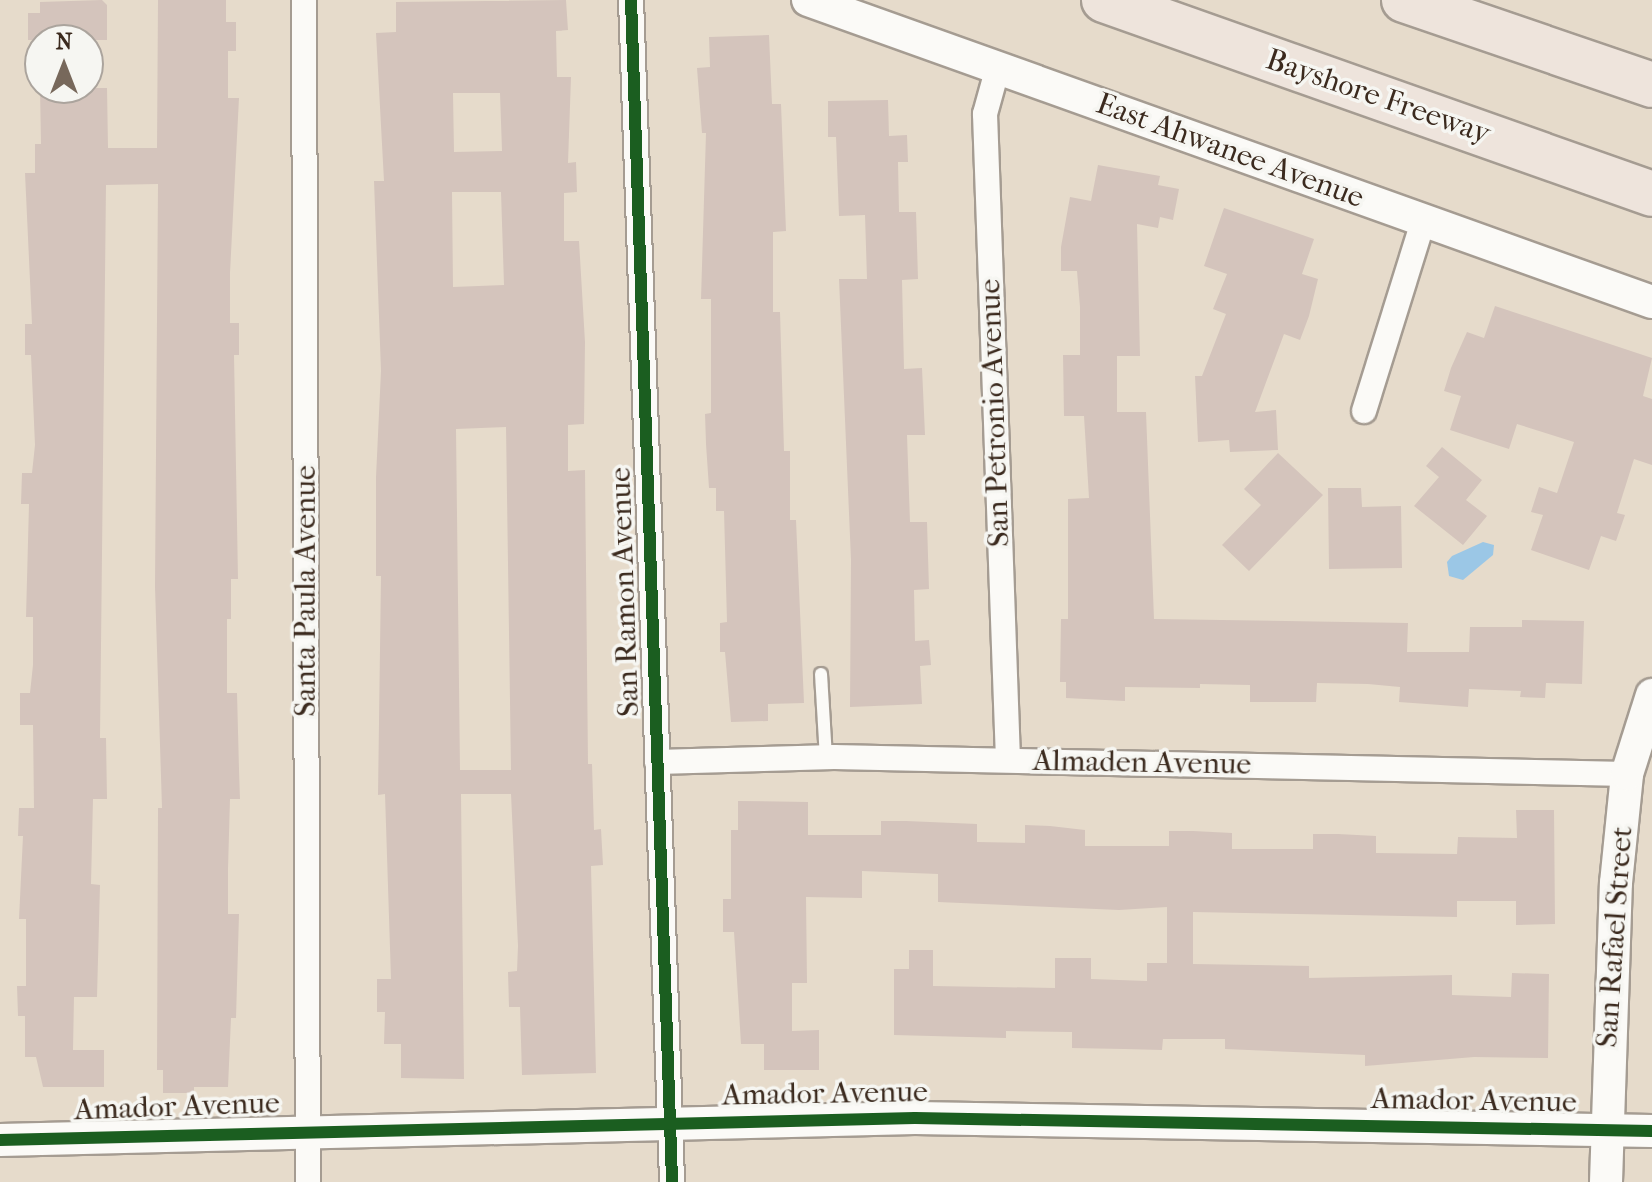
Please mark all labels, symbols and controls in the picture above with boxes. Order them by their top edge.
north arrow [24,24,104,104]
text: N [56,29,72,55]
street label: Bayshore Freeway [1261,42,1495,152]
street label: East Ahwanee Avenue [1091,86,1369,216]
street label: San Petronio Avenue [972,278,1018,548]
street label: Santa Paula Avenue [288,465,324,717]
street label: San Ramon Avenue [603,467,647,717]
street label: Almaden Avenue [1032,743,1252,783]
street label: San Rafael Street [1589,825,1641,1049]
street label: Amador Avenue [722,1074,928,1114]
street label: Amador Avenue [1371,1081,1577,1121]
street label: Amador Avenue [74,1085,280,1129]

